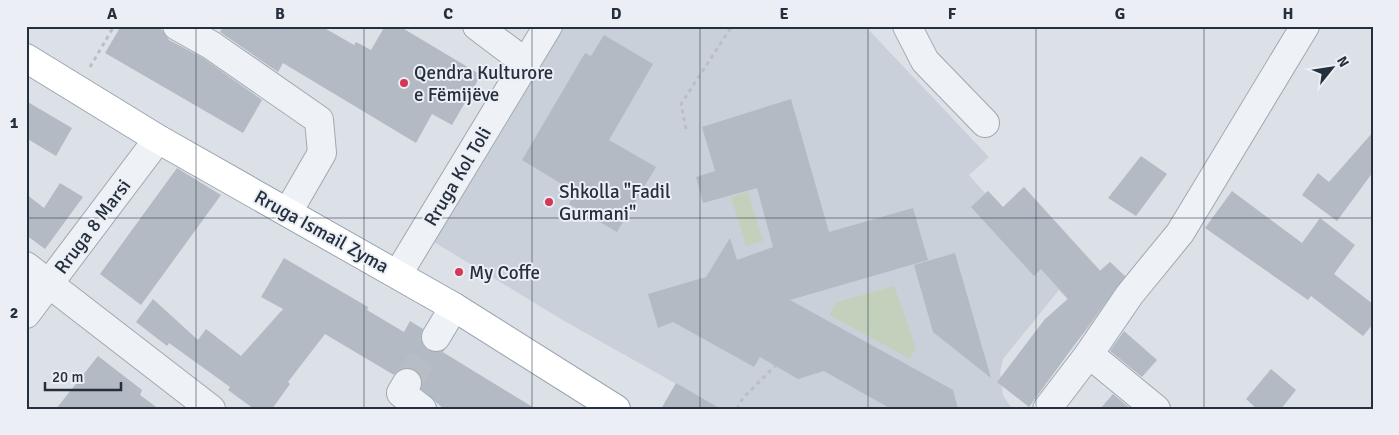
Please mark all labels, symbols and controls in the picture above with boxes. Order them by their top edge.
text: A [107,4,118,24]
text: B [275,4,285,24]
text: C [443,4,453,24]
text: D [611,4,622,24]
text: E [779,4,789,24]
text: F [948,4,957,24]
text: G [1115,4,1125,24]
text: H [1283,4,1293,24]
north arrow [1306,42,1356,92]
text: N [1333,53,1353,70]
place label: Qendra Kulturore e Fëmijëve [414,61,553,107]
marker: Qendra Kulturore e Fëmijëve [398,77,410,89]
text: 1 [10,113,19,133]
street label: Rruga Kol Toli [419,123,497,231]
street label: Rruga 8 Marsi [49,174,136,279]
place label: Shkolla "Fadil Gurmani" [559,180,671,226]
street label: Rruga Ismail Zyma [250,185,393,279]
marker: Shkolla "Fadil Gurmani" [543,196,555,208]
place label: My Coffe [469,261,540,285]
marker: My Coffe [453,266,465,278]
text: 2 [10,303,18,323]
scale bar [45,360,121,392]
text: 20 m [52,368,83,386]

